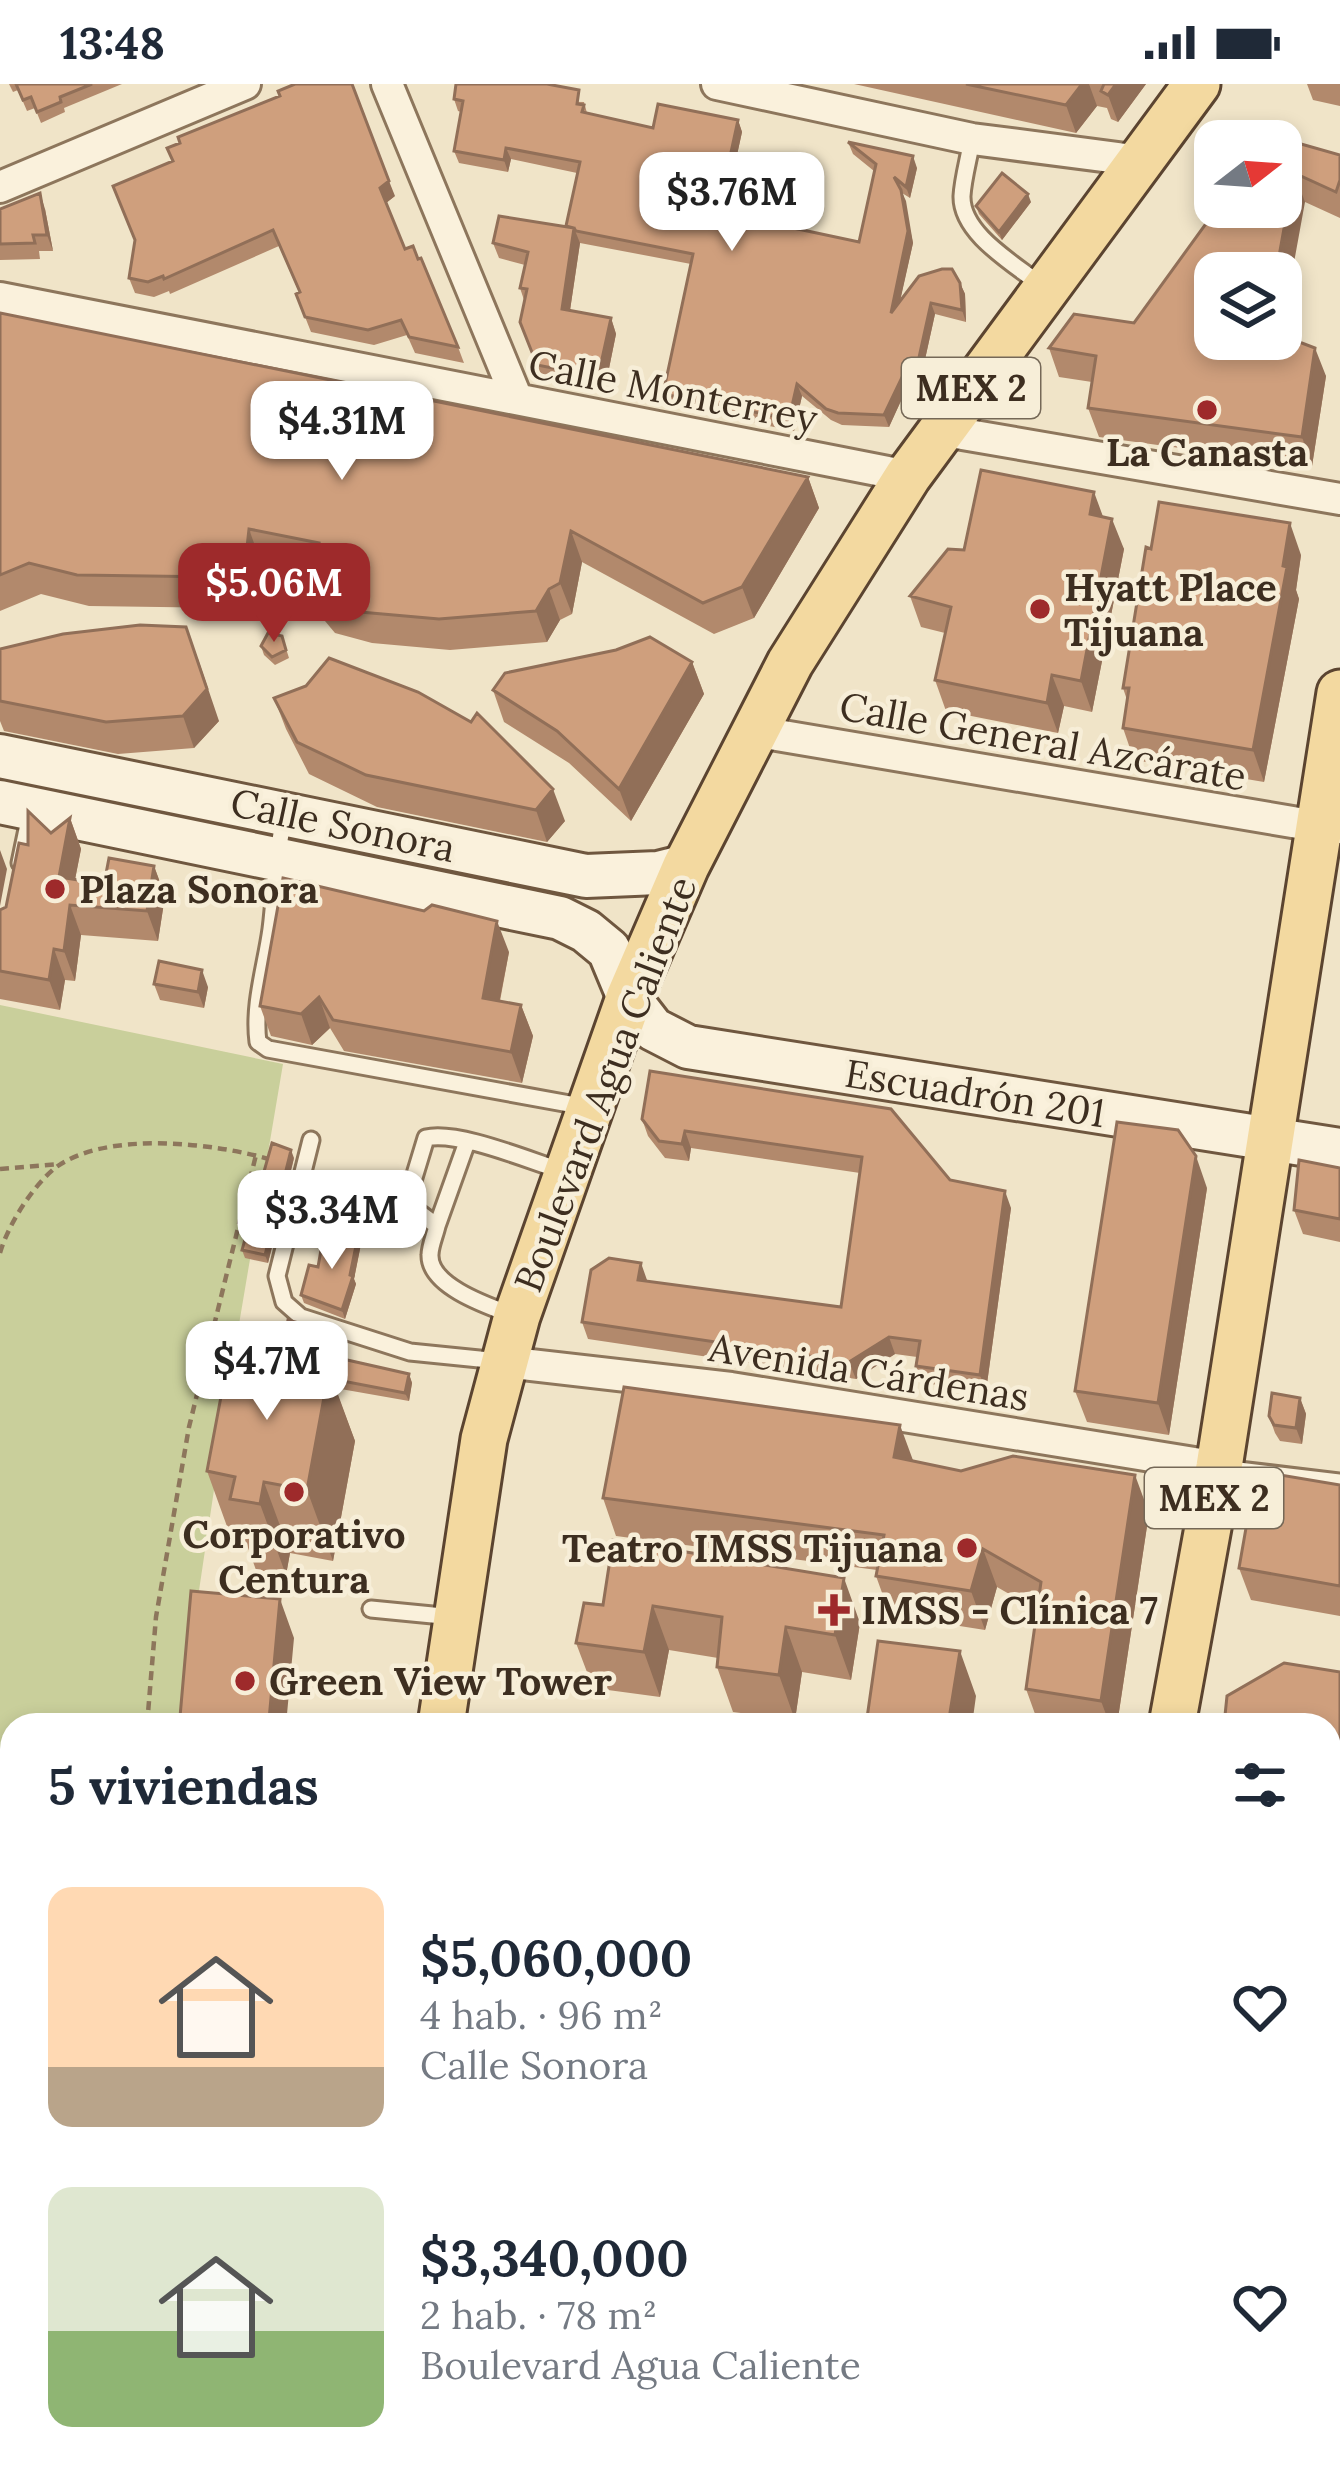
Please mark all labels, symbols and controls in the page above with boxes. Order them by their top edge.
text: 13:48 [60,14,165,71]
north arrow [1194,120,1302,228]
map controls [1194,120,1302,360]
pin: $3.76M [634,152,830,254]
text: $3.76M [666,166,798,216]
button: layers [1194,252,1302,360]
street label: Calle Monterrey [524,339,822,444]
road number: MEX 2 [902,358,1040,418]
pin: $4.31M [244,381,440,483]
text: $4.31M [278,395,406,445]
marker: La Canasta [1194,397,1220,423]
place label: La Canasta [1106,427,1308,477]
pin: $5.06M [176,543,372,645]
text: $5.06M [205,557,343,607]
place label: Hyatt Place Tijuana [1064,562,1277,657]
marker: Hyatt Place Tijuana [1027,596,1053,622]
street label: Calle General Azcárate [836,681,1250,801]
street label: Calle Sonora [226,777,460,873]
place label: Plaza Sonora [79,864,318,914]
street label: Boulevard Agua Caliente [503,869,707,1299]
marker: Plaza Sonora [42,876,68,902]
street label: Escuadrón 201 [841,1048,1109,1138]
pin: $3.34M [234,1170,430,1272]
text: $3.34M [265,1184,399,1234]
pin: $4.7M [183,1321,351,1423]
street label: Avenida Cárdenas [705,1322,1032,1422]
text: $4.7M [213,1335,321,1385]
road number: MEX 2 [1145,1468,1283,1528]
marker: Corporativo Centura [281,1479,307,1505]
place label: Corporativo Centura [182,1509,406,1604]
place label: Teatro IMSS Tijuana [562,1523,943,1573]
marker: Teatro IMSS Tijuana [954,1535,980,1561]
place label: IMSS - Clínica 7 [861,1585,1158,1635]
marker: IMSS - Clínica 7 [818,1594,850,1626]
place label: Green View Tower [269,1656,612,1706]
marker: Green View Tower [232,1668,258,1694]
icon: filters [1227,1752,1293,1818]
text: 5 viviendas [48,1753,319,1818]
text: $5,060,000 [420,1925,692,1990]
icon: home [144,1935,288,2079]
icon: heart [1227,1974,1293,2040]
text: 4 hab. · 96 m² [420,1990,663,2040]
text: Calle Sonora [420,2040,648,2090]
text: $3,340,000 [420,2225,689,2290]
icon: home [144,2235,288,2379]
icon: heart [1227,2274,1293,2340]
text: 2 hab. · 78 m² [420,2290,657,2340]
text: Boulevard Agua Caliente [420,2340,861,2390]

